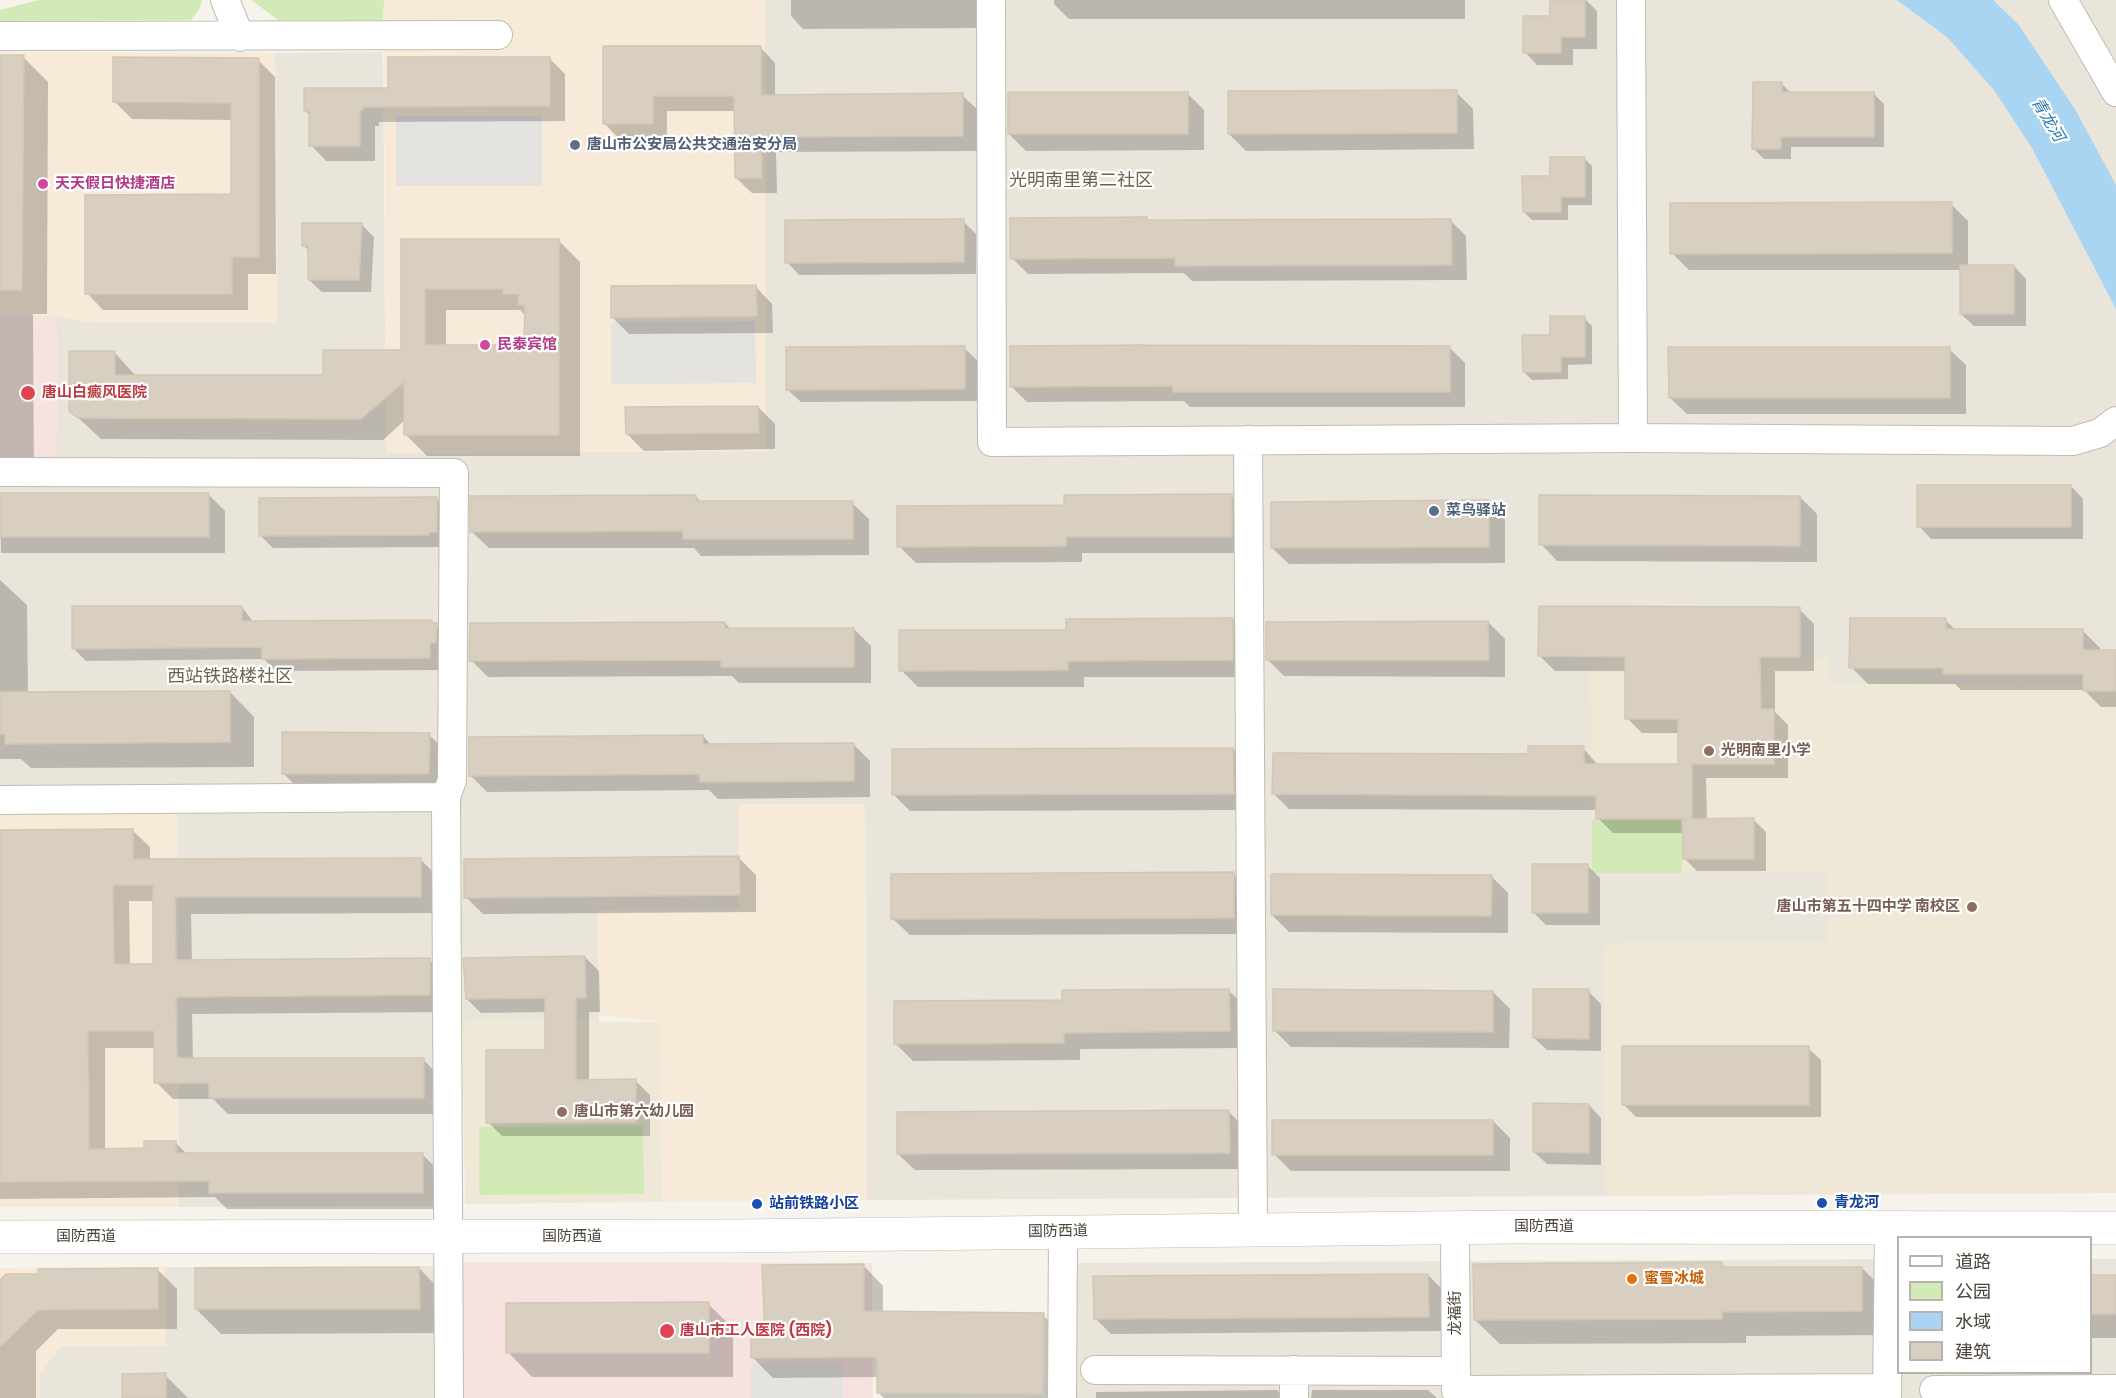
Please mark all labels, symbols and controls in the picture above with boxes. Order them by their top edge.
water label: 青龙河 [2026,94,2068,146]
place label: 唐山市公安局公共交通治安分局 [587,136,797,154]
marker: 唐山市公安局公共交通治安分局 [568,138,582,152]
district label: 光明南里第二社区 [1009,170,1153,192]
place label: 天天假日快捷酒店 [55,175,175,193]
marker: 天天假日快捷酒店 [36,177,50,191]
place label: 民泰宾馆 [497,336,557,354]
marker: 民泰宾馆 [478,338,492,352]
marker: 唐山白癜风医院 [19,384,37,402]
place label: 唐山白癜风医院 [42,384,147,402]
place label: 菜鸟驿站 [1446,502,1506,520]
marker: 菜鸟驿站 [1427,504,1441,518]
district label: 西站铁路楼社区 [167,666,293,688]
place label: 光明南里小学 [1721,742,1811,760]
marker: 光明南里小学 [1702,744,1716,758]
place label: 唐山市第五十四中学 南校区 [1777,898,1960,916]
marker: 唐山市第五十四中学 南校区 [1965,900,1979,914]
place label: 唐山市第六幼儿园 [574,1103,694,1121]
marker: 唐山市第六幼儿园 [555,1105,569,1119]
place label: 青龙河 [1834,1194,1879,1212]
place label: 站前铁路小区 [769,1195,859,1213]
marker: 青龙河 [1815,1196,1829,1210]
marker: 站前铁路小区 [750,1197,764,1211]
street label: 国防西道 [1514,1218,1574,1236]
street label: 国防西道 [1028,1222,1088,1242]
street label: 国防西道 [56,1228,116,1246]
street label: 国防西道 [542,1228,602,1246]
legend [1897,1236,2092,1374]
text: 道路 [1955,1249,1991,1274]
place label: 蜜雪冰城 [1644,1270,1704,1288]
marker: 蜜雪冰城 [1625,1272,1639,1286]
text: 公园 [1955,1279,1991,1304]
street label: 龙福街 [1447,1291,1465,1335]
text: 水域 [1955,1309,1991,1334]
marker: 唐山市工人医院 (西院) [658,1322,676,1340]
place label: 唐山市工人医院 (西院) [680,1322,832,1340]
text: 建筑 [1955,1339,1991,1364]

